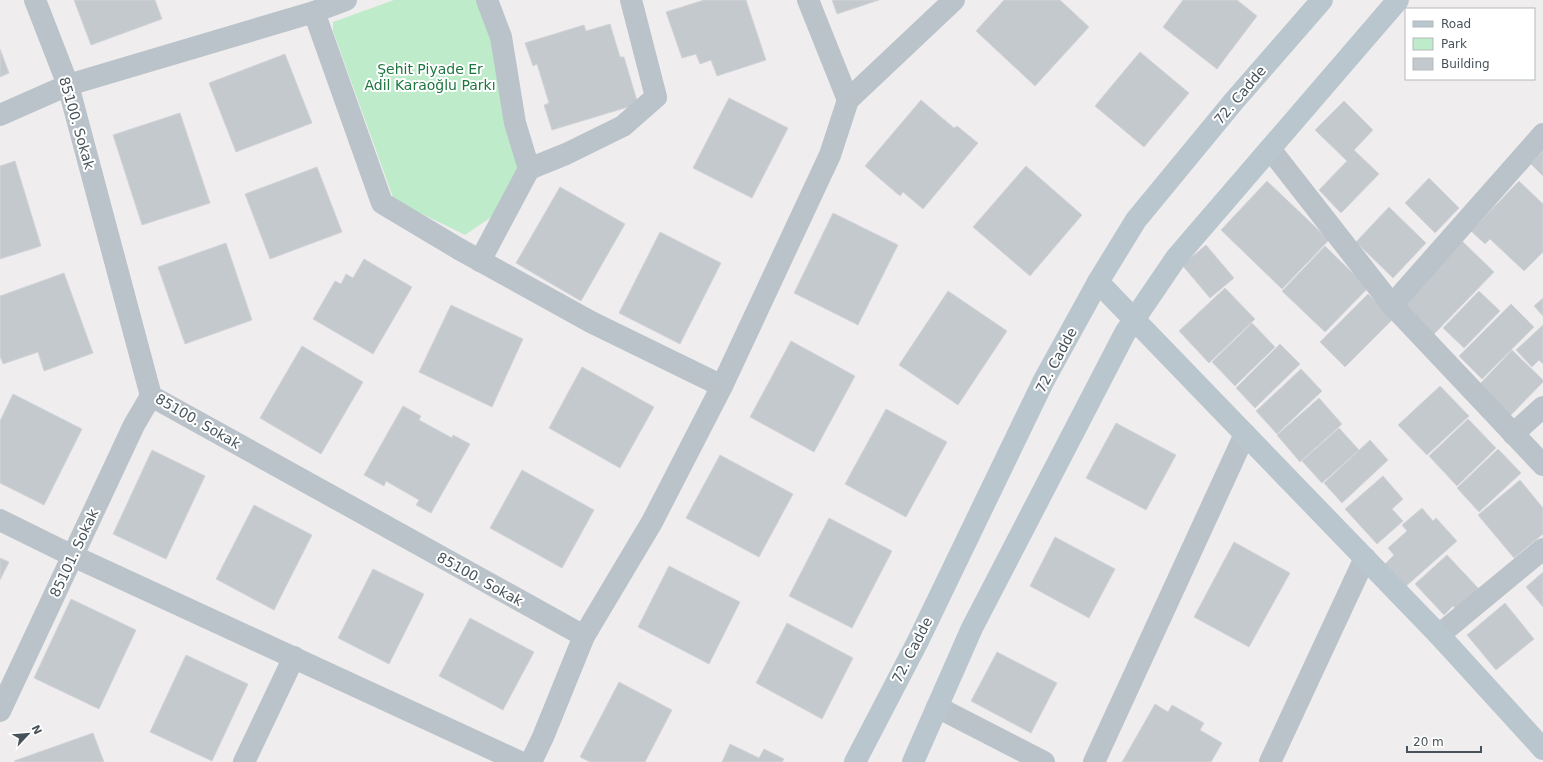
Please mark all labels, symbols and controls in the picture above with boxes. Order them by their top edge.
legend [1405,8,1535,80]
text: Road [1441,17,1471,31]
text: Park [1441,37,1467,51]
text: Building [1441,57,1490,71]
park label: Şehit Piyade Er Adil Karaoğlu Parkı [364,61,496,93]
street label: 72. Cadde [1211,62,1269,128]
street label: 85100. Sokak [56,75,98,172]
street label: 72. Cadde [1032,325,1080,395]
street label: 85100. Sokak [153,390,244,452]
street label: 85101. Sokak [47,506,102,600]
street label: 85100. Sokak [434,549,526,610]
street label: 72. Cadde [889,615,935,685]
north arrow [8,714,48,754]
text: N [29,723,44,737]
scale bar [1407,728,1481,754]
text: 20 m [1413,735,1444,749]

